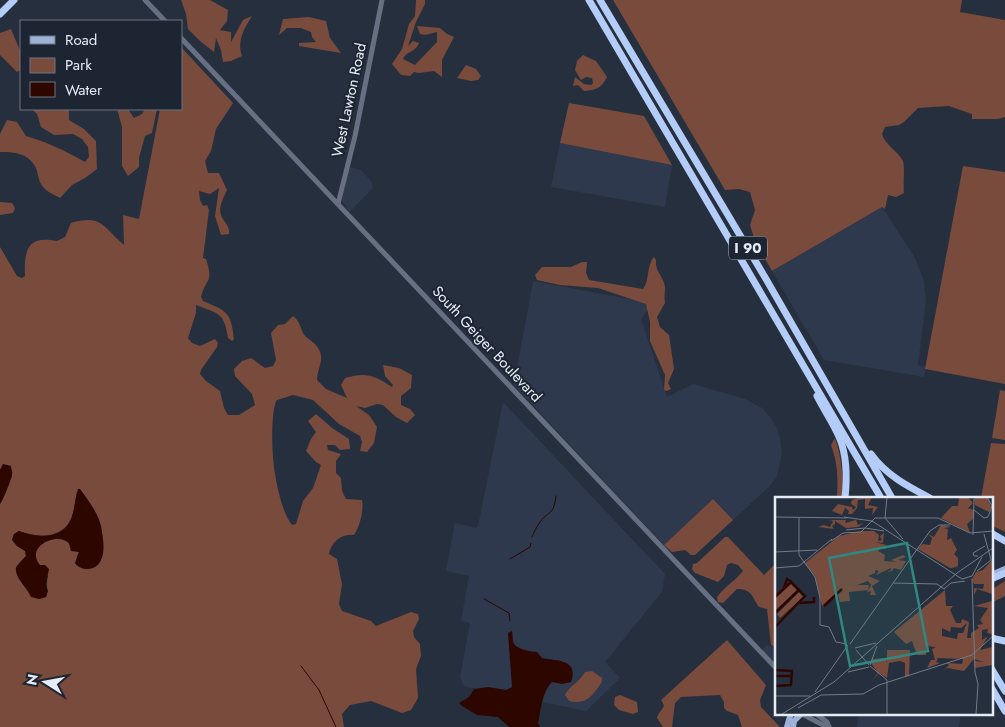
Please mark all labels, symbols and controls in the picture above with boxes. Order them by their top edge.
legend [20,20,182,110]
text: Road [65,29,97,51]
street label: West Lawton Road [326,41,372,159]
text: Park [65,54,92,76]
text: Water [65,79,103,101]
road number: I 90 [729,237,767,260]
street label: South Geiger Boulevard [427,281,547,407]
inset map [775,497,992,714]
north arrow [20,657,70,707]
text: N [21,672,43,687]

